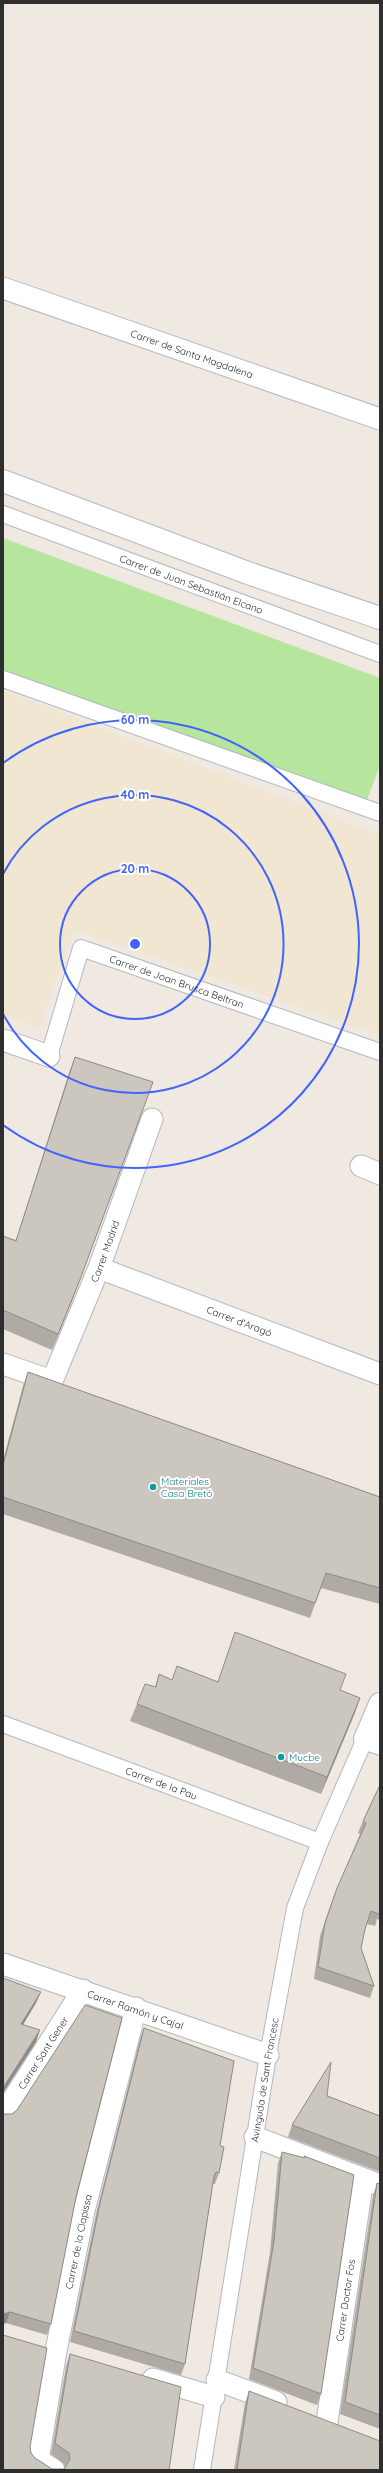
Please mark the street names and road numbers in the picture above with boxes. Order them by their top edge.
street label: Carrer de Santa Magdalena [129,326,255,381]
street label: Carrer de Juan Sebastián Elcano [118,551,265,617]
street label: Carrer de Joan Brusca Beltran [108,952,246,1011]
street label: Carrer Madrid [87,1219,122,1284]
street label: Carrer d'Aragó [205,1303,274,1339]
street label: Carrer de la Pau [124,1764,199,1802]
street label: Carrer Ramón y Cajal [86,1987,185,2032]
street label: Carrer Sant Gener [15,2014,71,2091]
street label: Avinguda de Sant Francesc [248,2017,281,2143]
street label: Carrer de la Clapissa [62,2193,95,2290]
street label: Carrer Doctor Fos [333,2258,358,2342]

